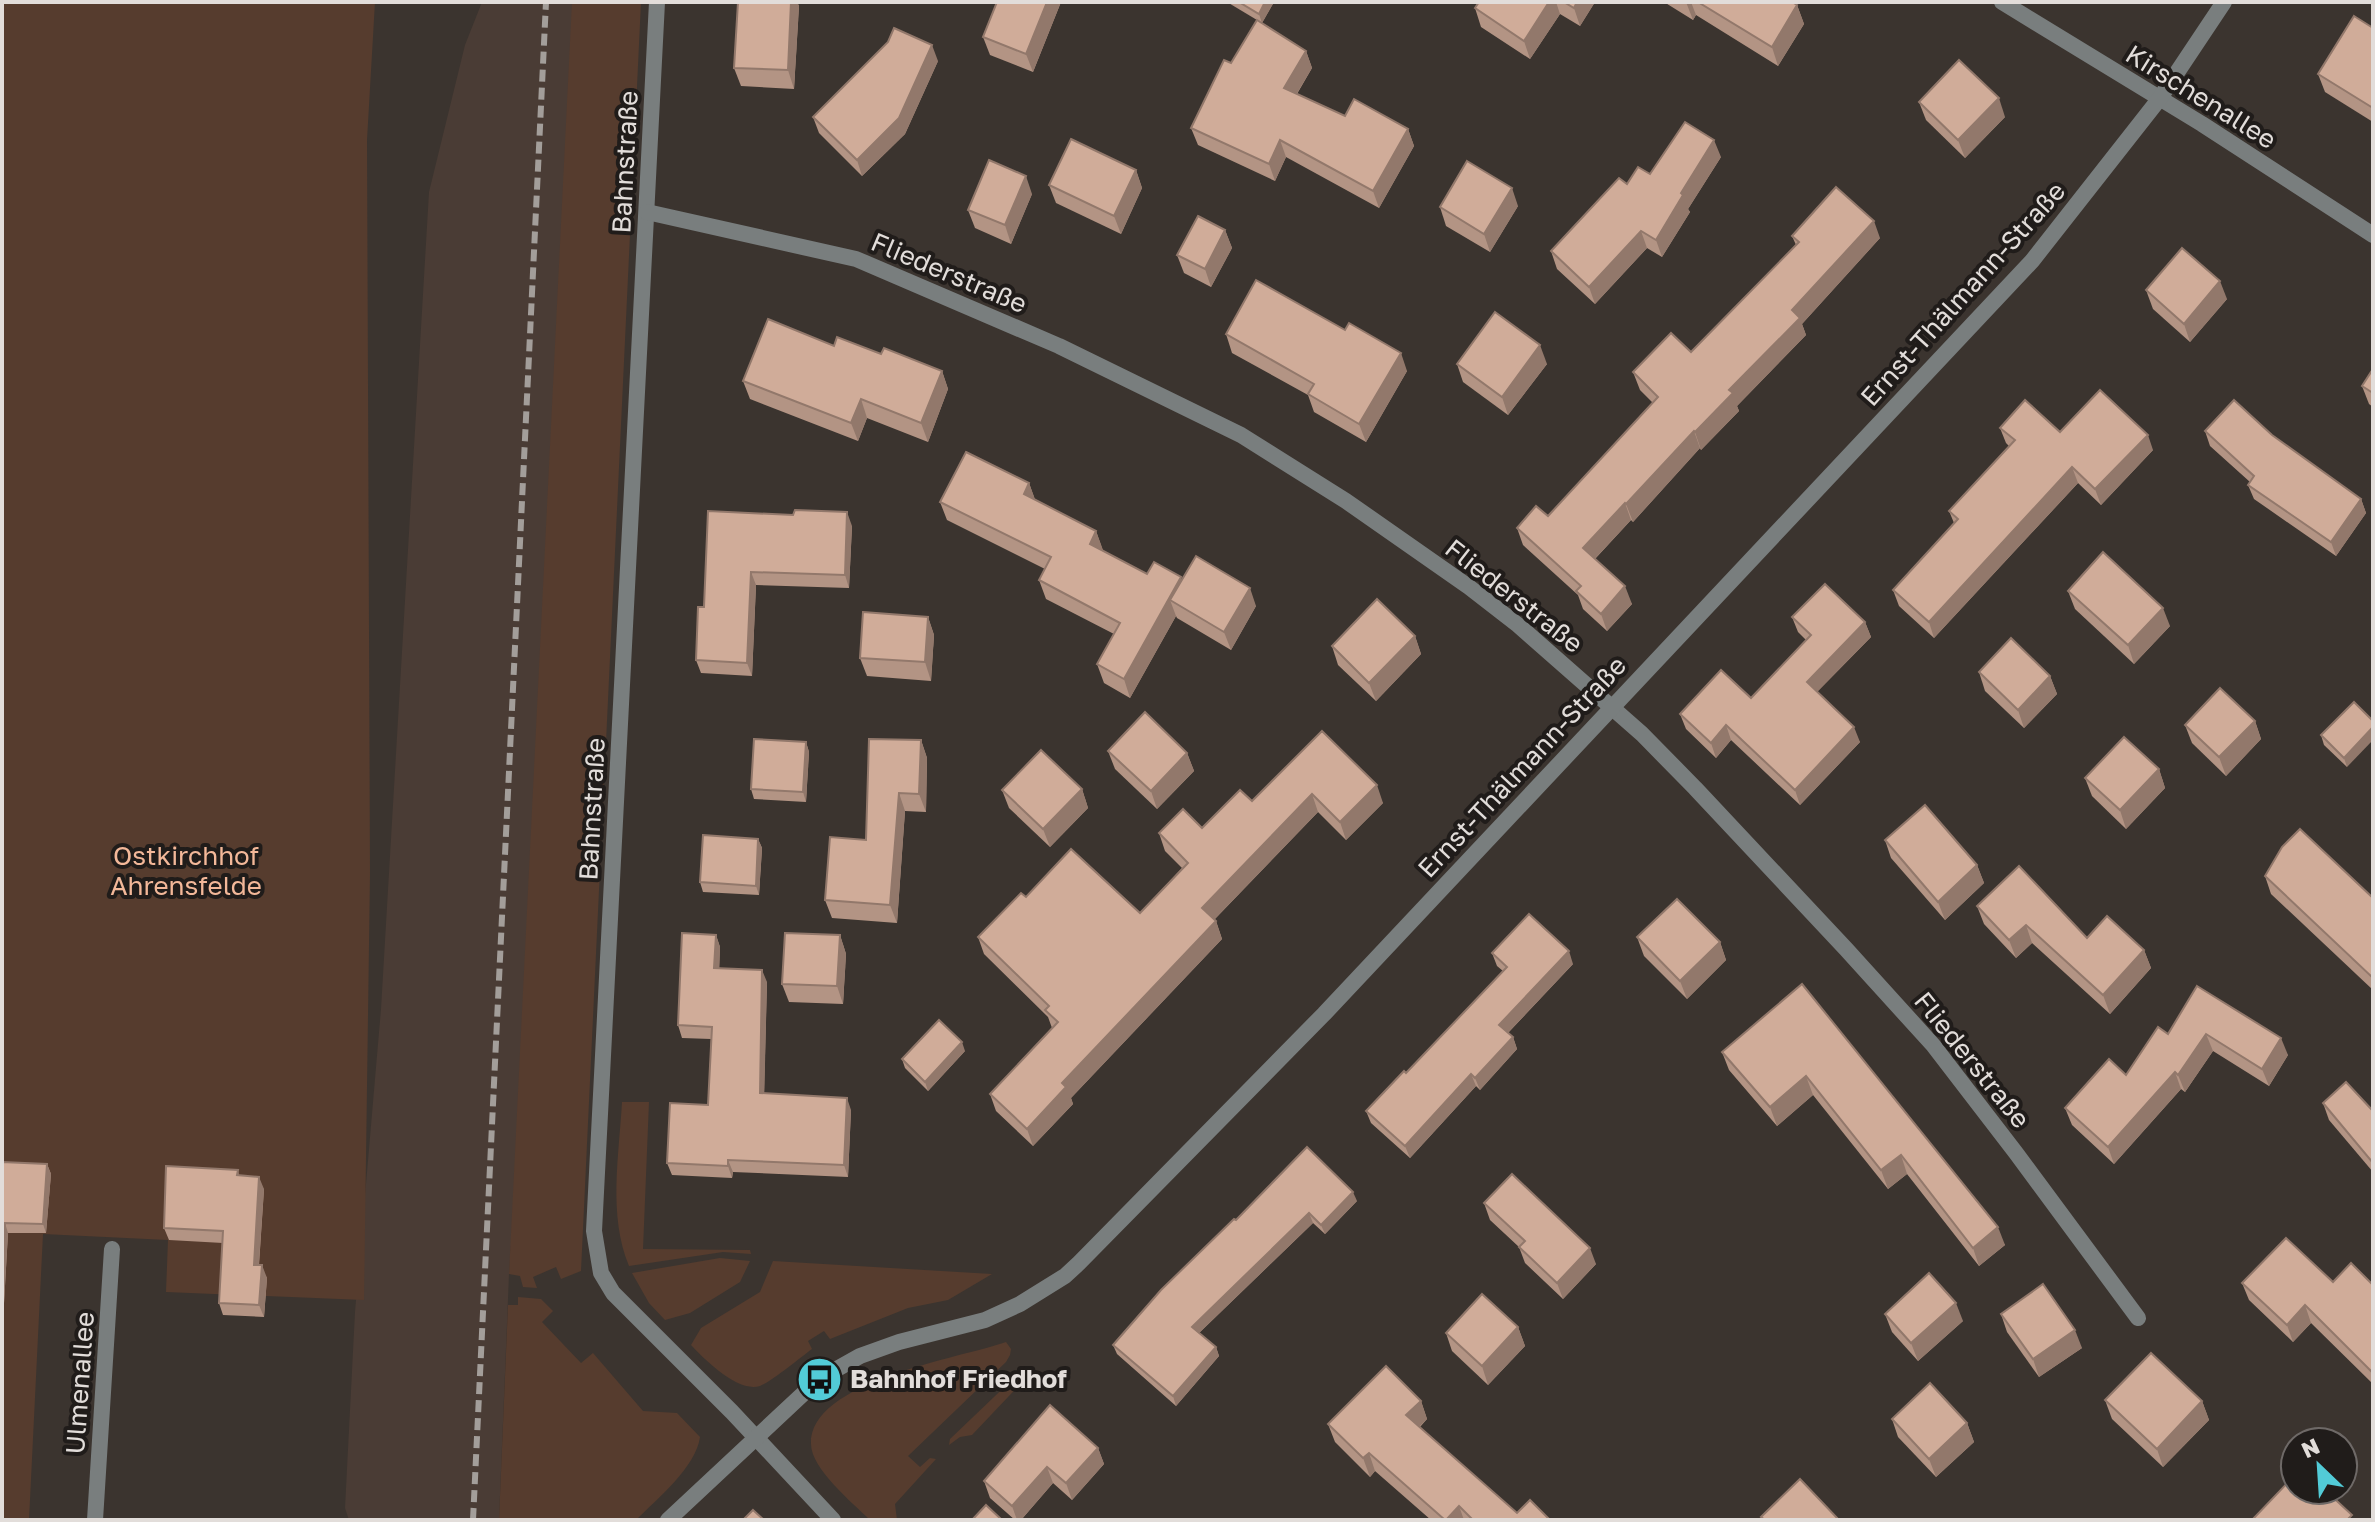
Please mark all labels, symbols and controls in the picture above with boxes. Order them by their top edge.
street label: Kirschenallee [2120,38,2282,155]
street label: Bahnstraße [605,90,644,234]
street label: Ernst-Thälmann-Straße [1854,175,2071,412]
street label: Fliederstraße [867,226,1032,319]
street label: Fliederstraße [1439,532,1589,659]
street label: Ernst-Thälmann-Straße [1411,650,1632,884]
street label: Bahnstraße [572,737,611,881]
park label: Ostkirchhof Ahrensfelde [110,840,262,901]
street label: Fliederstraße [1908,985,2037,1134]
street label: Ulmenallee [59,1311,100,1455]
bus stop icon: Bahnhof Friedhof [795,1355,843,1403]
place label: Bahnhof Friedhof [850,1363,1067,1394]
north arrow [2279,1426,2359,1506]
text: N [2297,1432,2324,1463]

